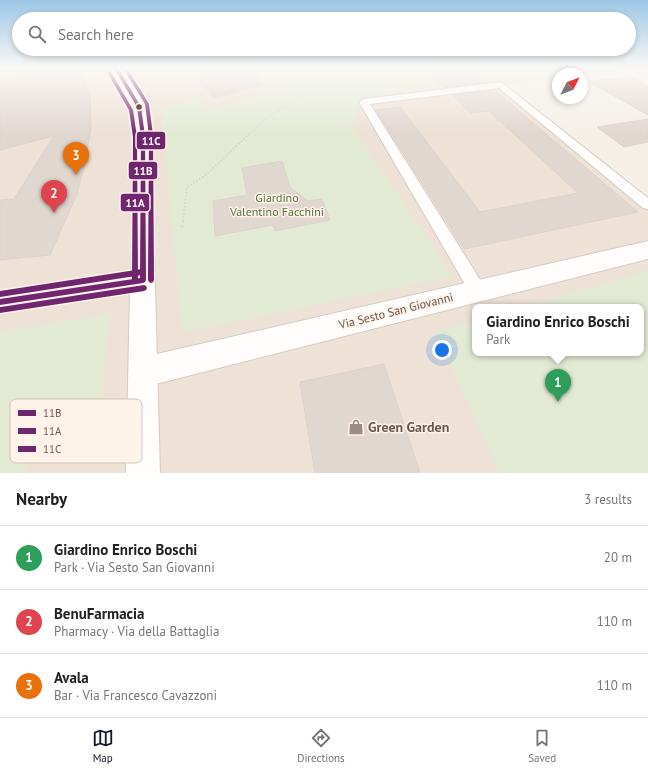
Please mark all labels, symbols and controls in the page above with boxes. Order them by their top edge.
search box [12,12,636,56]
icon: search [26,23,48,45]
text: Search here [58,25,134,44]
north arrow [552,68,588,104]
unlabelled marker [134,102,144,112]
line badge: 11C [136,131,166,150]
text: 11C [142,134,160,148]
pin: 3 [63,142,89,175]
line badge: 11B [128,161,158,180]
text: 11B [134,164,153,178]
pin: 2 [41,180,67,213]
park label: Giardino Valentino Facchini [229,190,324,219]
line badge: 11A [120,193,150,212]
text: 11A [125,196,145,210]
street label: Via Sesto San Giovanni [336,289,455,332]
popup [472,304,644,356]
text: Giardino Enrico Boschi [486,312,630,331]
text: Park [486,331,510,348]
your location [432,340,452,360]
pin: 1 [545,369,571,402]
legend [10,399,142,463]
text: 11B [43,406,61,420]
shop icon: Green Garden [347,418,365,436]
place label: Green Garden [368,418,449,436]
text: 11A [43,424,62,438]
text: 11C [43,442,61,456]
text: Nearby [16,488,67,510]
text: 3 results [584,491,632,508]
text: Giardino Enrico Boschi [54,540,197,559]
text: 1 [25,549,33,566]
text: 20 m [604,549,632,566]
text: Park · Via Sesto San Giovanni [54,559,215,576]
text: BenuFarmacia [54,604,145,623]
text: 2 [25,613,33,630]
text: 110 m [597,613,632,630]
text: Pharmacy · Via della Battaglia [54,623,219,640]
text: Avala [54,668,89,687]
text: 3 [25,677,33,694]
text: 110 m [597,677,632,694]
text: Bar · Via Francesco Cavazzoni [54,687,217,704]
tab: Map [92,727,114,765]
tab: Directions [297,727,345,765]
tab: Saved [528,727,556,765]

